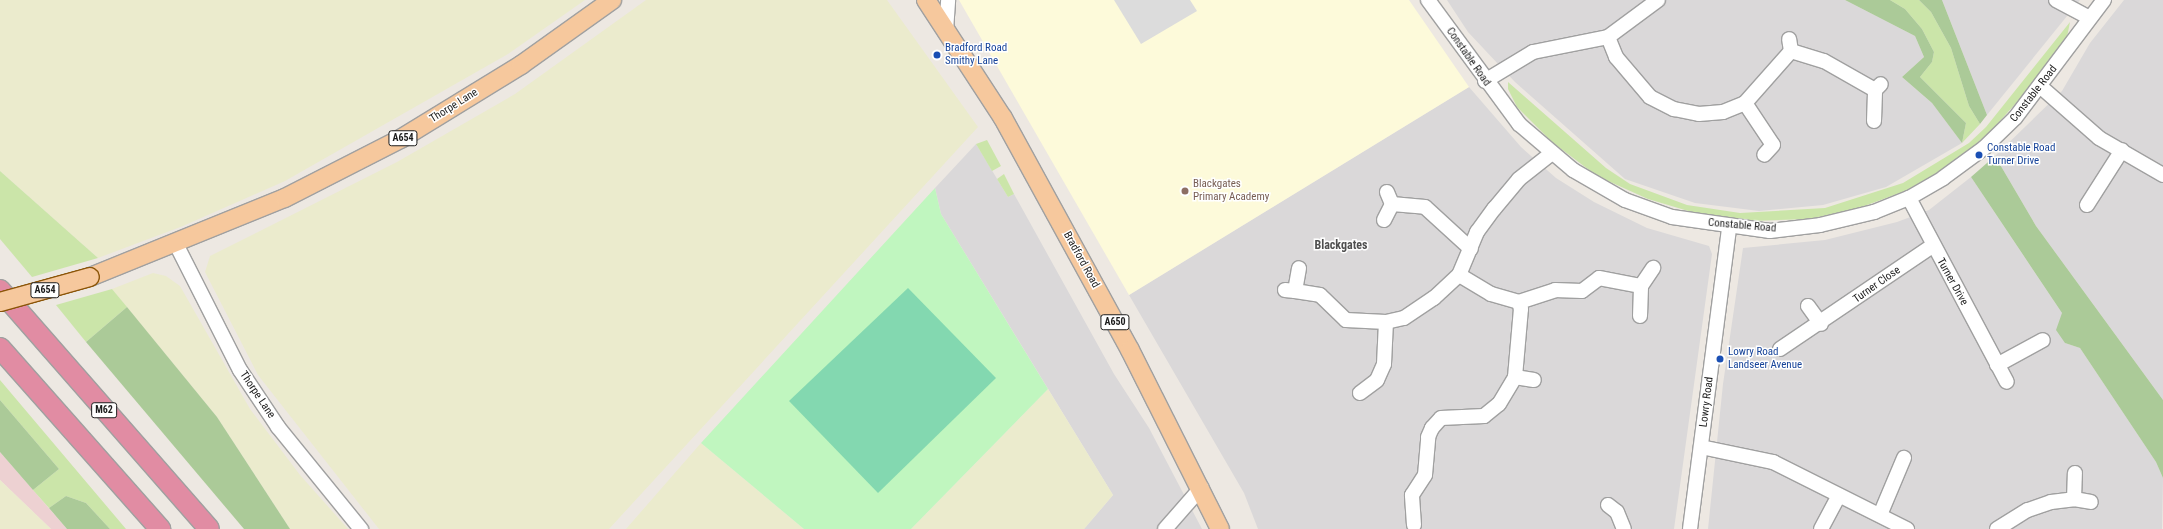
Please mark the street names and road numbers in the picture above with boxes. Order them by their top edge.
street label: Constable Road [1443,25,1493,89]
street label: Constable Road [2008,63,2060,125]
street label: Thorpe Lane [428,86,480,126]
road number: A654 [388,130,418,146]
street label: Constable Road [1707,216,1777,236]
street label: Bradford Road [1060,230,1102,290]
street label: Turner Drive [1934,256,1970,308]
street label: Turner Close [1851,264,1903,306]
road number: A654 [30,282,60,298]
road number: A650 [1100,314,1130,330]
street label: Thorpe Lane [236,369,278,421]
street label: Lowry Road [1697,376,1717,428]
road number: M62 [91,402,117,418]

